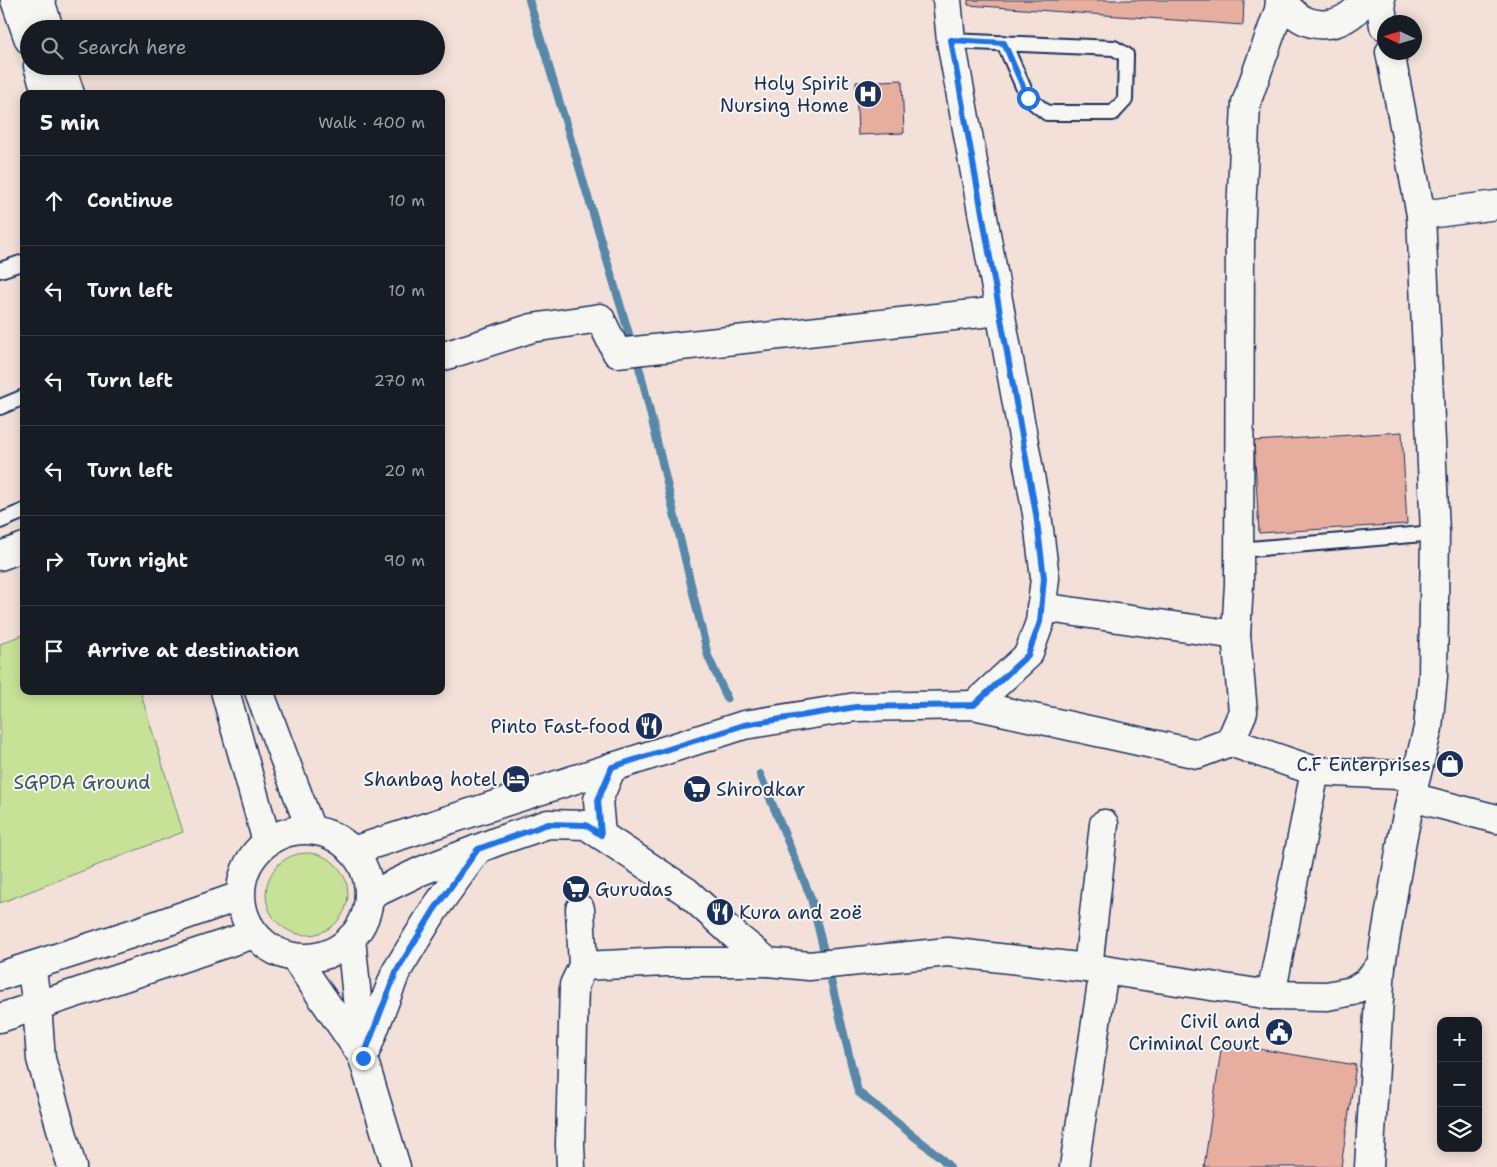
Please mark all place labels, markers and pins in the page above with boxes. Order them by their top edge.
place label: Holy Spirit Nursing Home [720,71,849,118]
hospital icon: Holy Spirit Nursing Home [853,79,883,109]
restaurant icon: Pinto Fast-food [634,711,664,741]
place label: Pinto Fast-food [490,714,630,739]
shop icon: C.F Enterprises [1435,749,1465,779]
place label: C.F Enterprises [1296,752,1431,777]
hotel icon: Shanbag hotel [501,764,531,794]
place label: Shanbag hotel [364,767,497,792]
supermarket icon: Shirodkar [682,774,712,804]
place label: Shirodkar [716,777,806,802]
supermarket icon: Gurudas [561,874,591,904]
place label: Gurudas [595,877,673,902]
restaurant icon: Kura and zoë [705,897,735,927]
place label: Kura and zoë [739,900,862,925]
place label: Civil and Criminal Court [1128,1009,1260,1056]
public building icon: Civil and Criminal Court [1264,1017,1294,1047]

